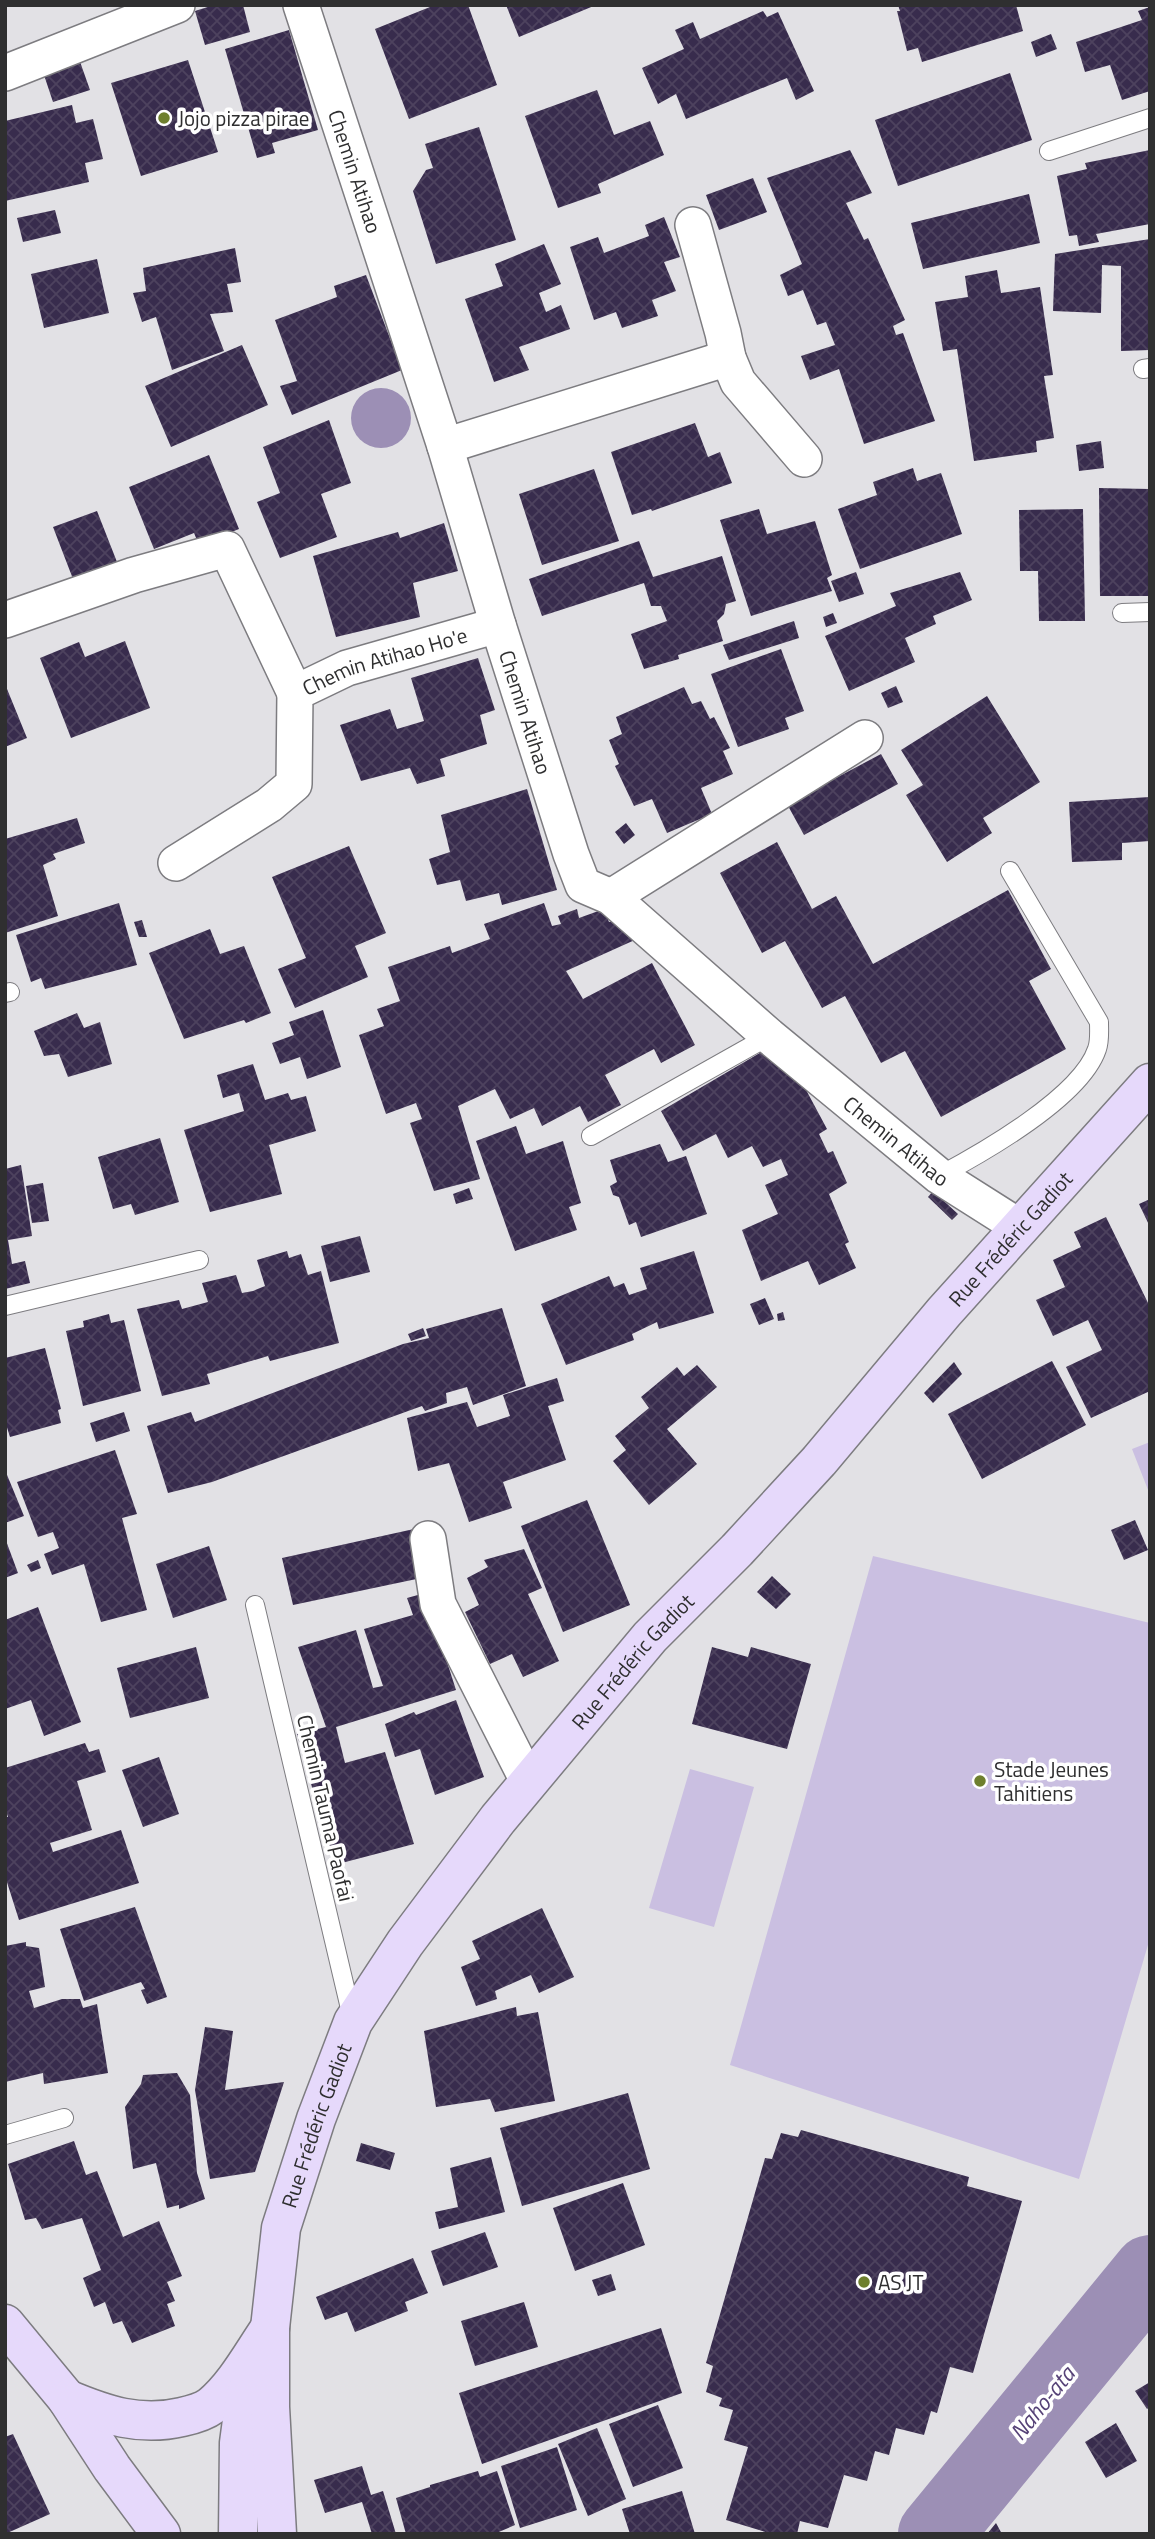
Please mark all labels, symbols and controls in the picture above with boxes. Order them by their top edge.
place label: Jojo pizza pirae [178,102,309,134]
street label: Chemin Atihao [320,105,390,237]
marker: Jojo pizza pirae [156,110,172,126]
street label: Chemin Atihao Ho'e [297,619,471,703]
street label: Chemin Atihao [491,646,561,778]
street label: Chemin Atihao [837,1088,955,1194]
street label: Rue Frédéric Gadiot [940,1163,1080,1313]
street label: Rue Frédéric Gadiot [563,1585,702,1736]
street label: Chemin Tauma Paofai [289,1711,363,1905]
place label: Stade Jeunes Tahitiens [994,1753,1109,1809]
marker: Stade Jeunes Tahitiens [972,1773,988,1789]
street label: Rue Frédéric Gadiot [272,2038,360,2212]
place label: AS JT [878,2266,924,2298]
marker: AS JT [856,2274,872,2290]
water label: Naho-ata [1001,2357,1084,2448]

